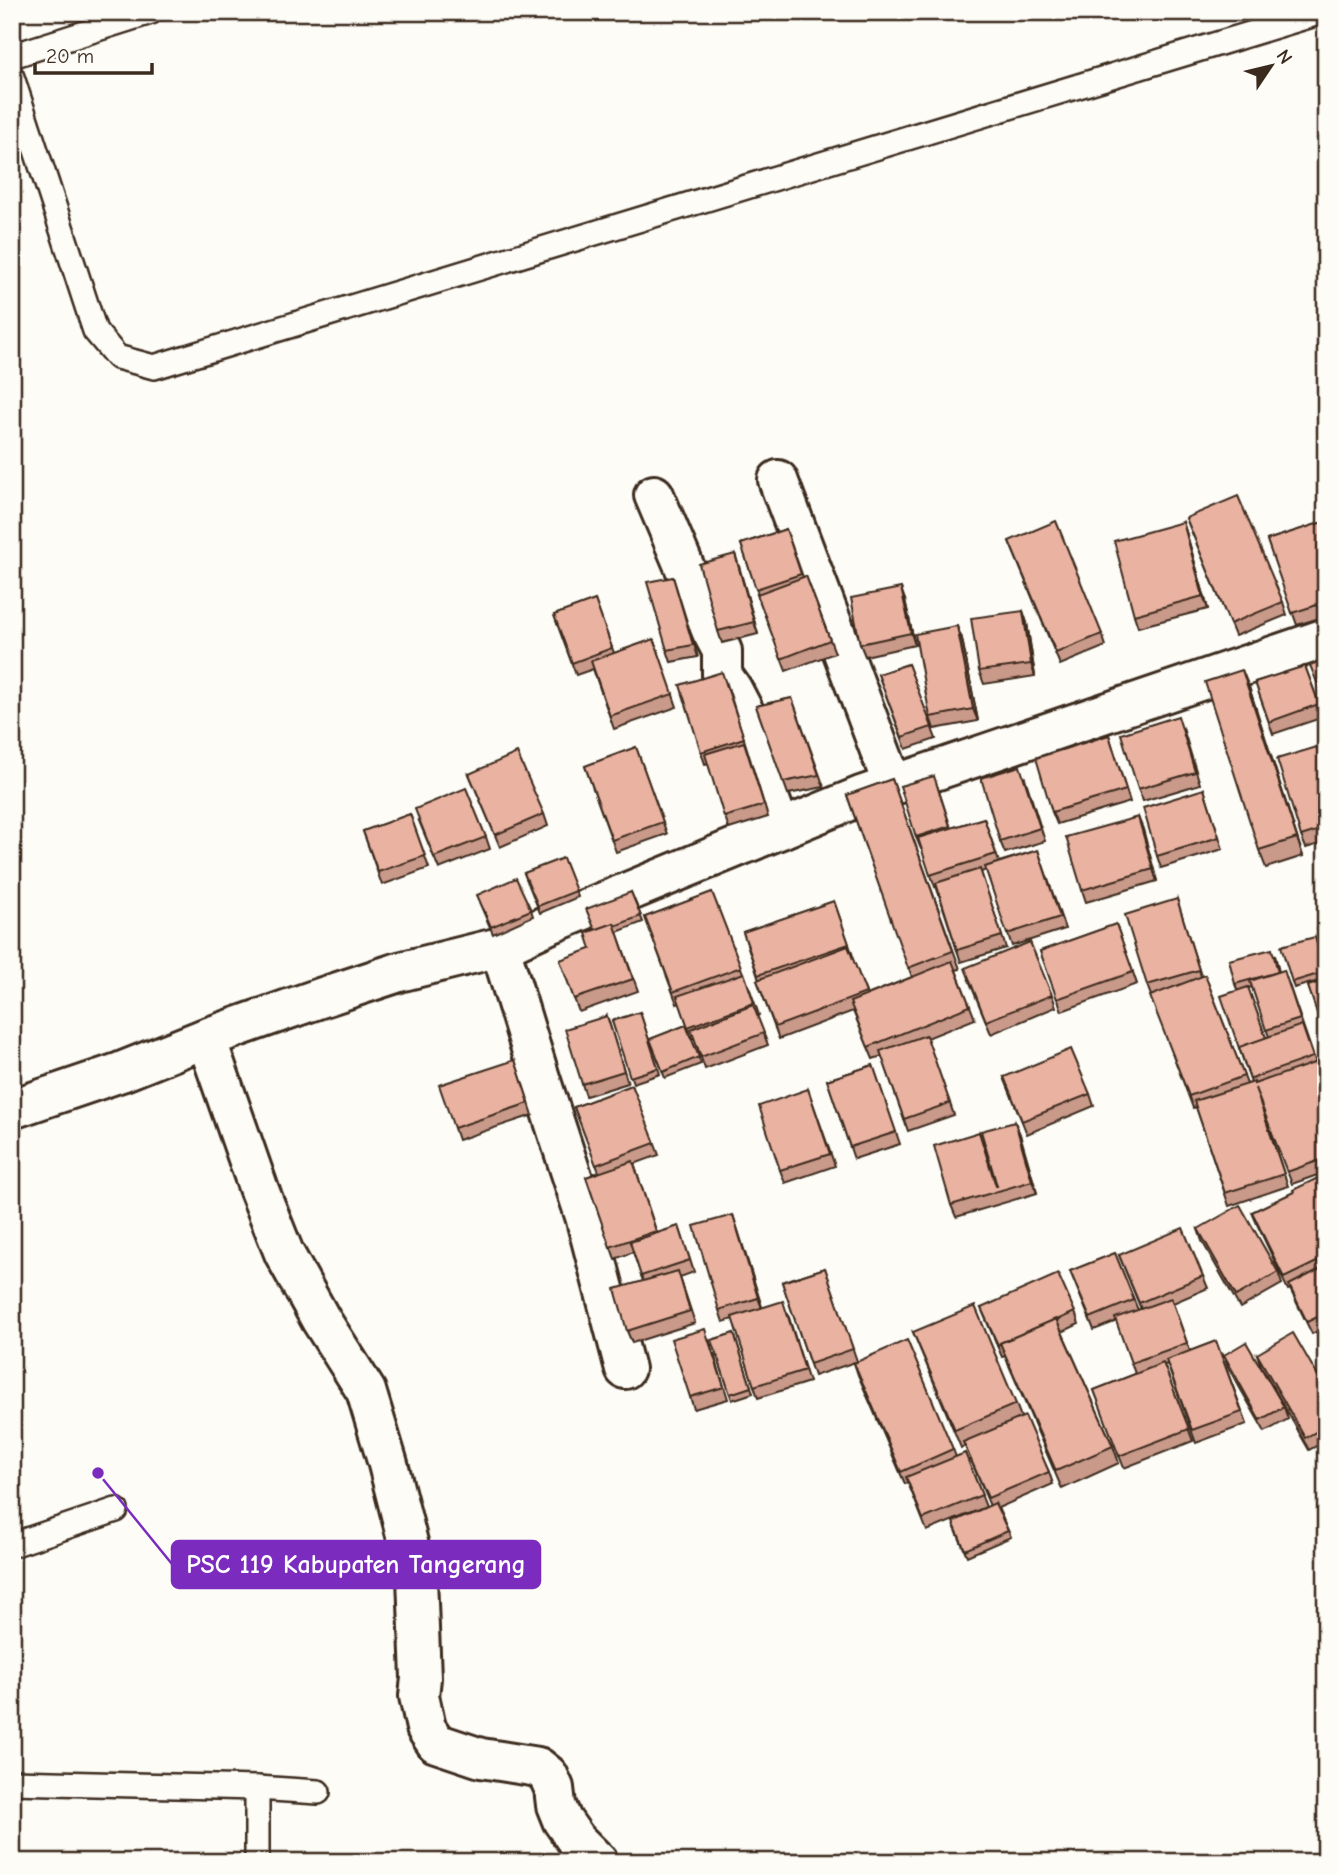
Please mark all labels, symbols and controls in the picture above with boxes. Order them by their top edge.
scale bar [35,32,152,76]
north arrow [1236,32,1306,102]
text: 20 m [46,44,94,68]
text: N [1272,45,1297,68]
callout: PSC 119 Kabupaten Tangerang [172,1541,540,1588]
text: PSC 119 Kabupaten Tangerang [186,1550,526,1580]

